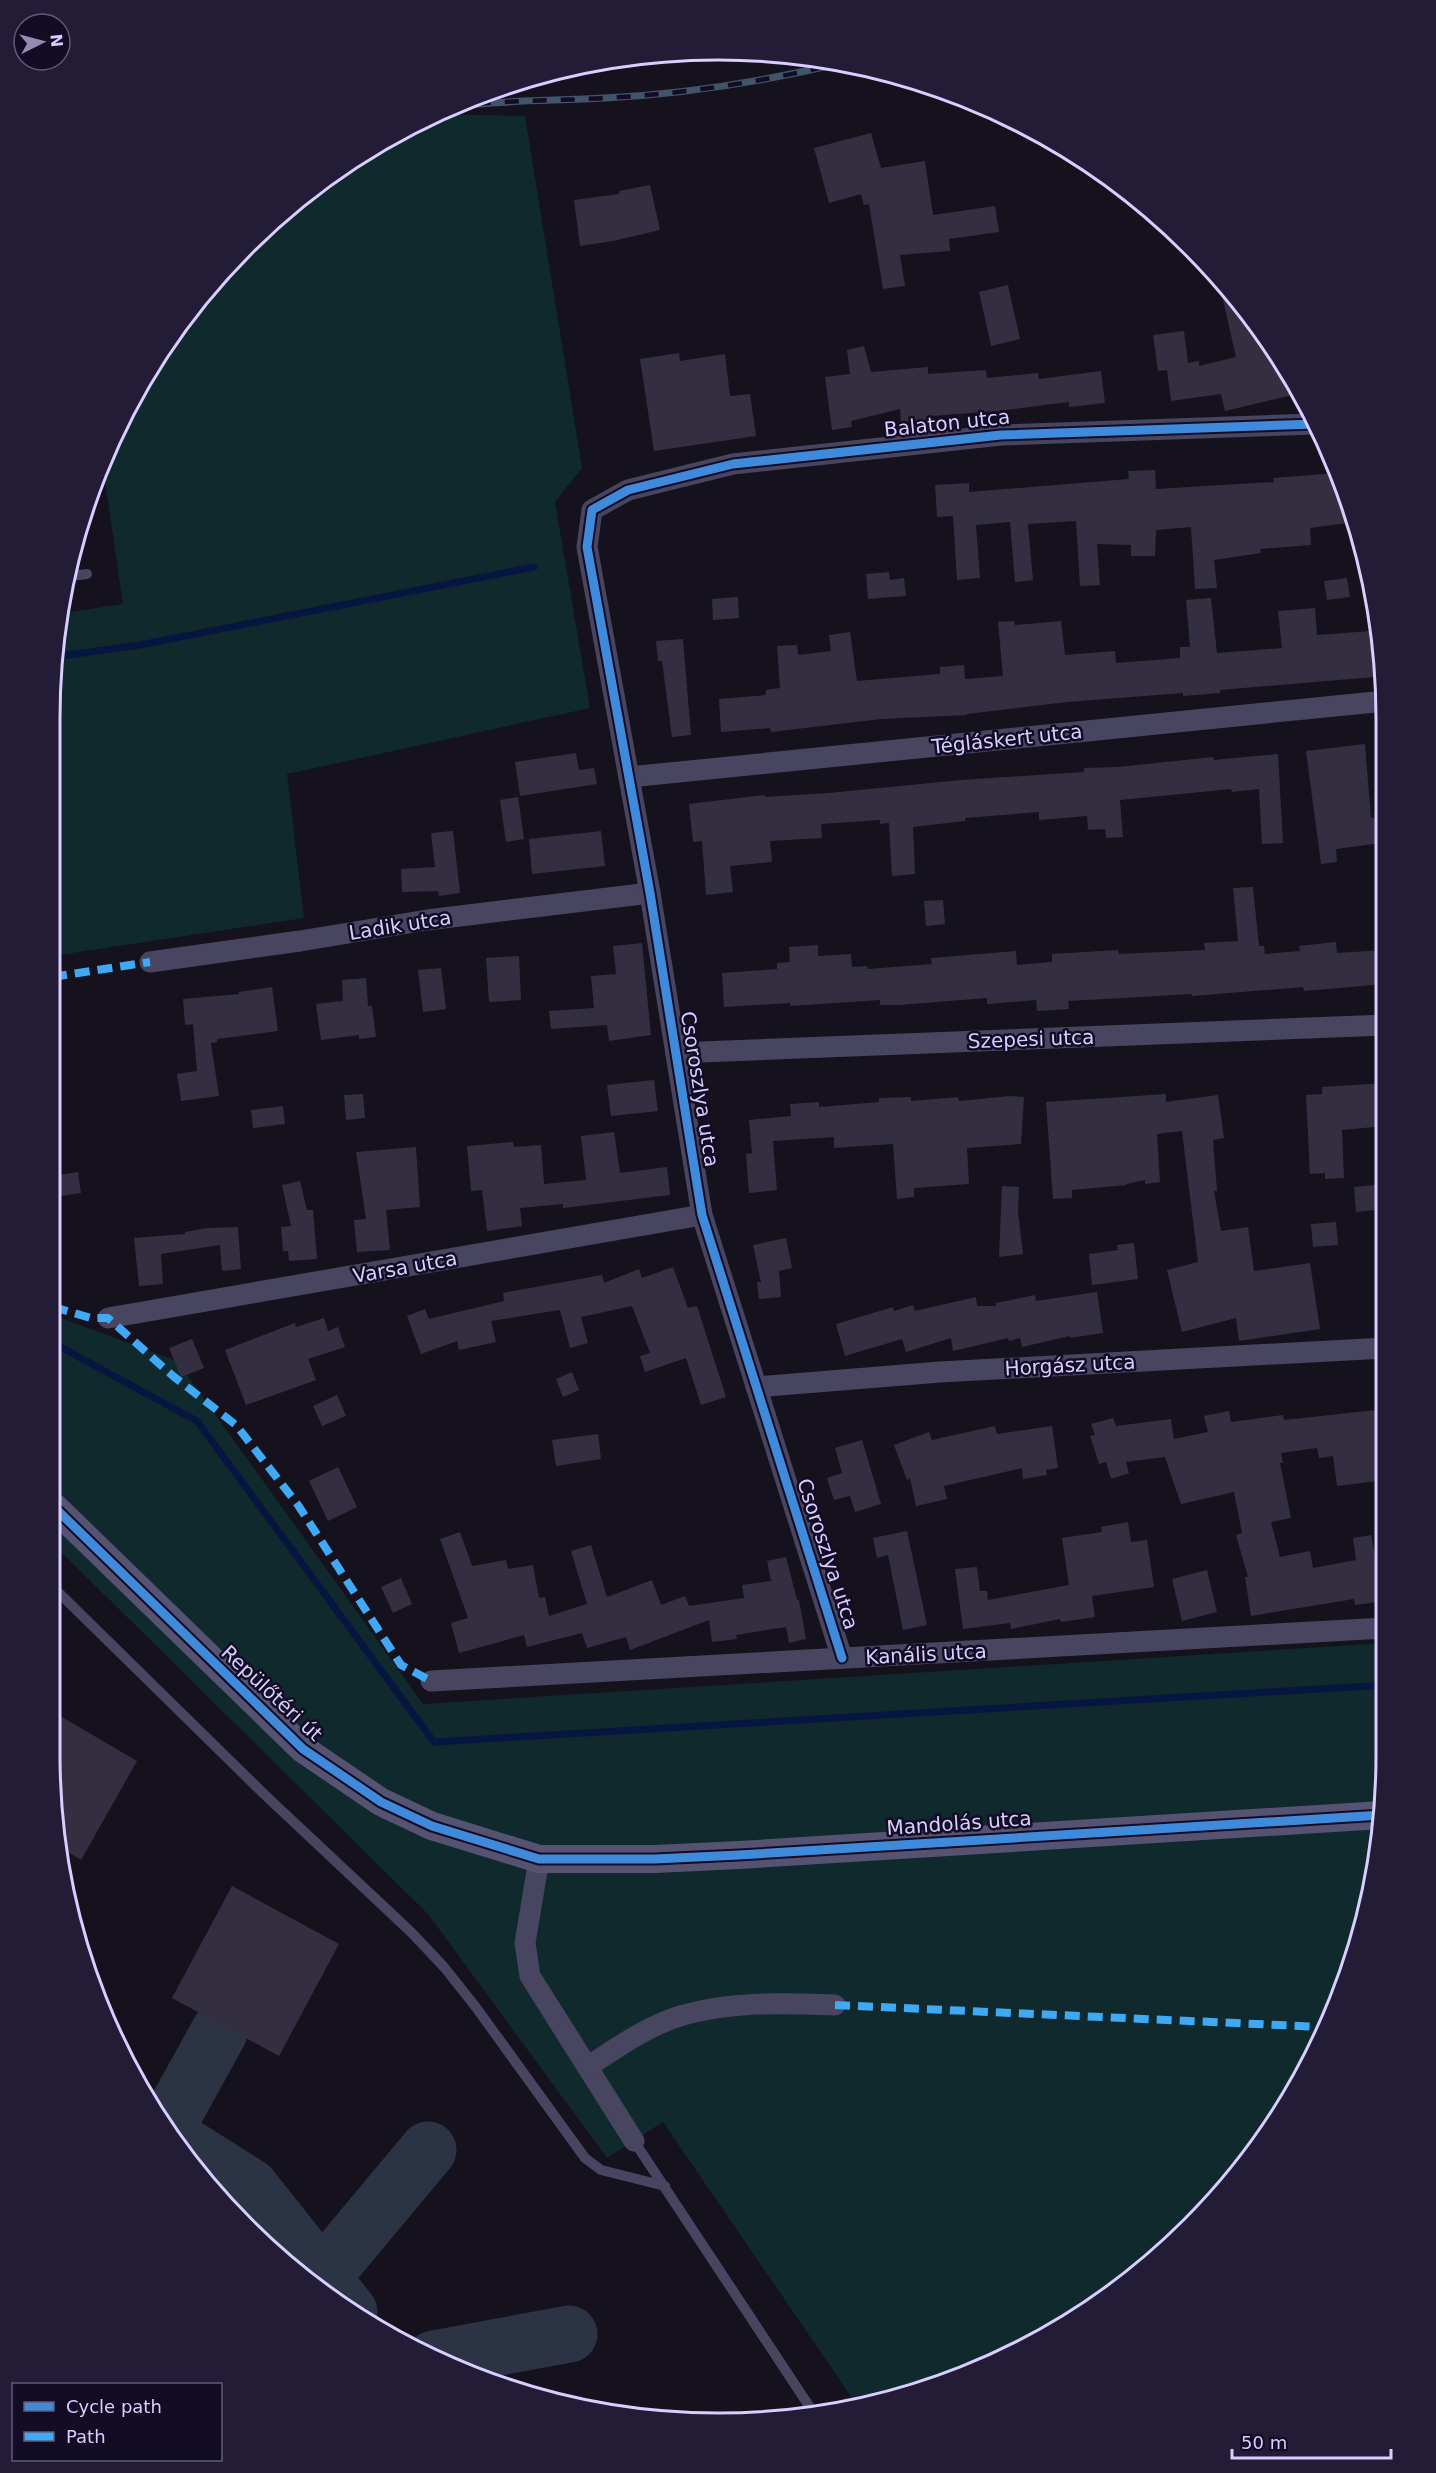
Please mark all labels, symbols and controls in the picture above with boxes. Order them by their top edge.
north arrow [12,12,72,72]
text: N [46,33,67,48]
street label: Balaton utca [883,404,1011,442]
street label: Tégláskert utca [929,719,1084,759]
street label: Ladik utca [347,905,453,945]
street label: Csoroszlya utca [676,1009,724,1169]
street label: Szepesi utca [967,1025,1095,1053]
street label: Varsa utca [351,1246,459,1288]
street label: Horgász utca [1004,1350,1136,1380]
street label: Csoroszlya utca [792,1475,864,1633]
street label: Kanális utca [865,1639,987,1669]
street label: Repülőtéri út [217,1640,328,1746]
street label: Mandolás utca [886,1806,1032,1840]
legend [12,2383,222,2461]
text: Cycle path [66,2396,162,2417]
scale bar [1232,2422,1391,2460]
text: Path [66,2426,106,2447]
text: 50 m [1241,2432,1287,2453]

